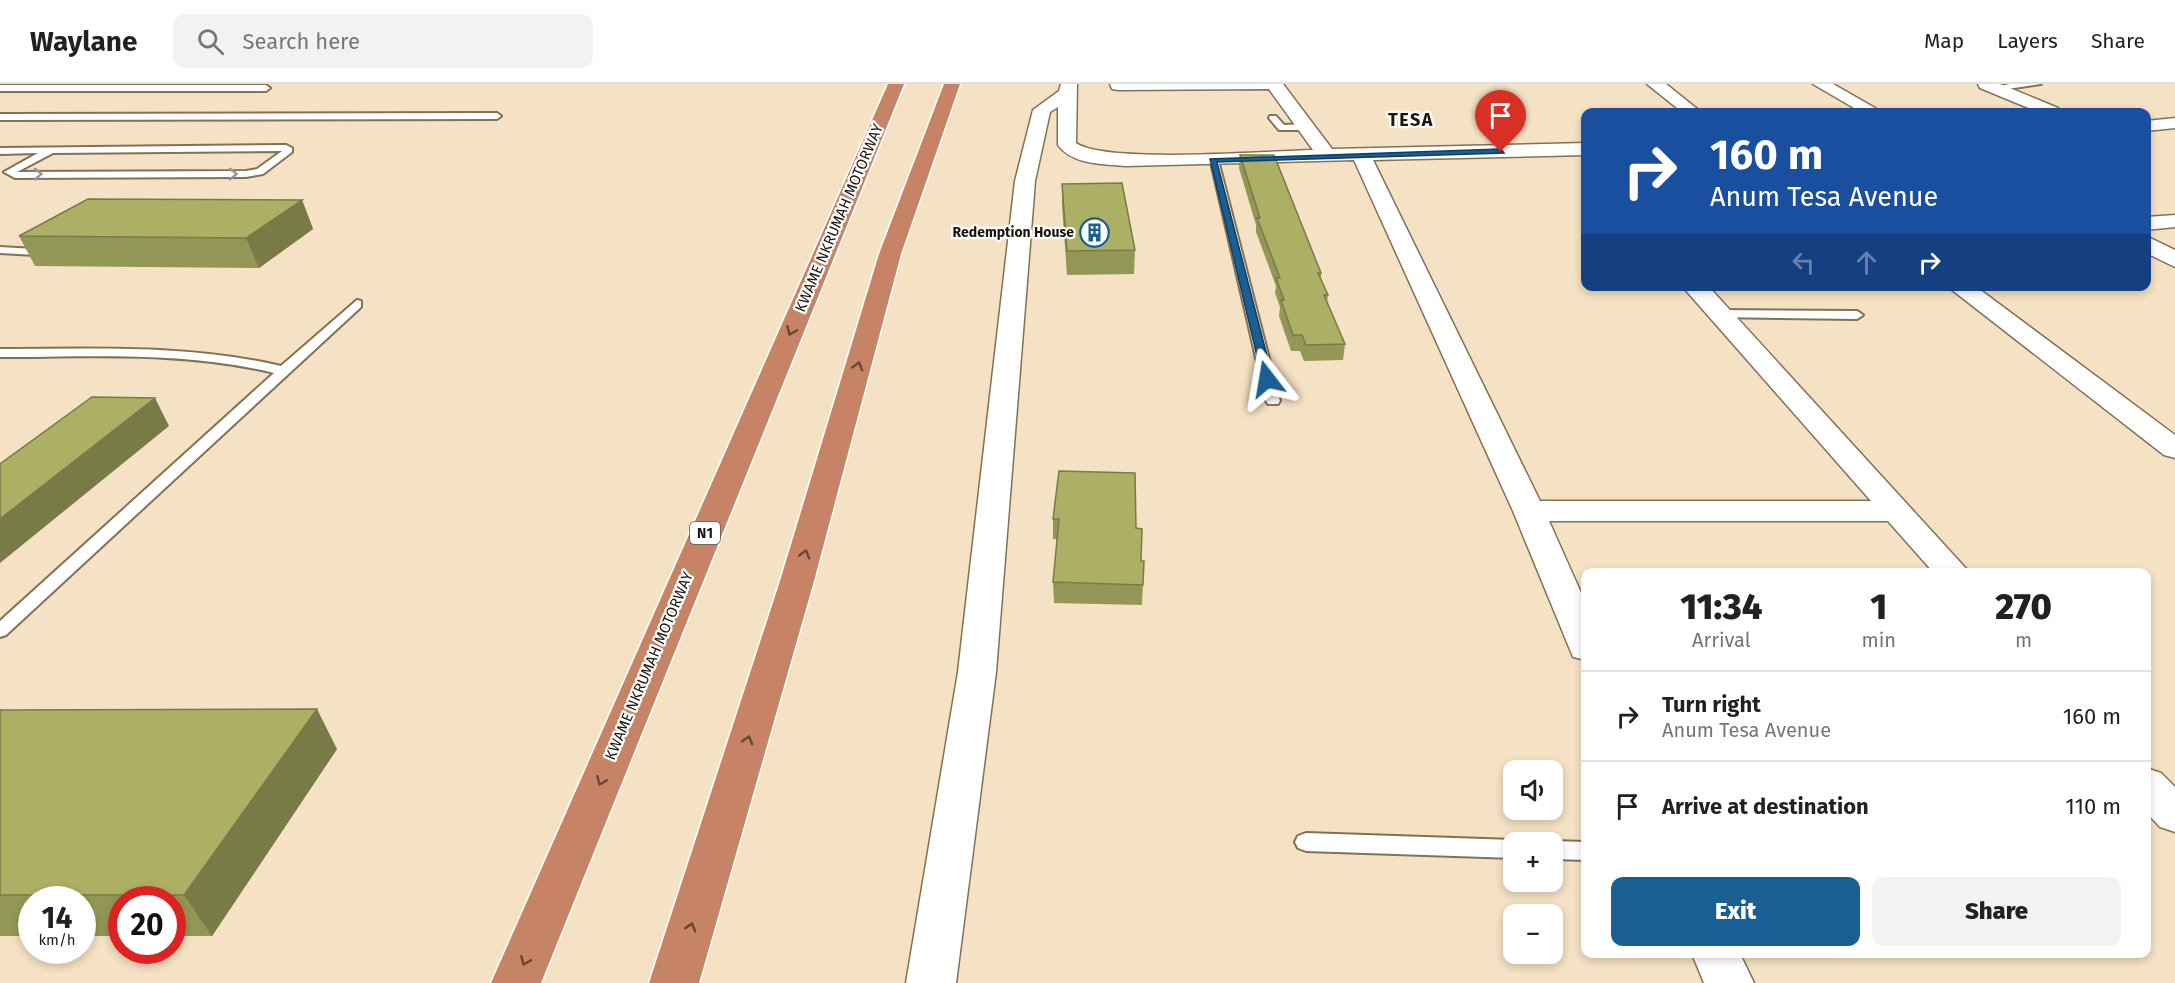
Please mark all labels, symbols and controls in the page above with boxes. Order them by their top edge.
search box [173,14,593,68]
text: Waylane [30,25,137,58]
icon: search [194,25,227,58]
text: Search here [242,28,360,55]
text: Map [1924,28,1964,54]
text: Layers [1997,28,2058,54]
text: Share [2091,28,2145,54]
pin [1475,90,1526,152]
icon: arrive [1484,99,1517,132]
district label: TESA [1388,109,1434,131]
street label: KWAME NKRUMAH MOTORWAY [791,121,887,315]
text: 160 m [1710,130,1823,180]
icon: right [1611,132,1689,210]
one-way arrow [34,168,43,181]
one-way arrow [229,168,238,180]
text: Anum Tesa Avenue [1710,181,1938,213]
building icon: Redemption House [1079,216,1111,248]
place label: Redemption House [953,224,1074,241]
icon: left [1787,246,1820,279]
icon: ahead [1850,246,1883,279]
icon: right [1913,246,1946,279]
one-way arrow [786,324,798,335]
position arrow [1235,347,1299,411]
one-way arrow [851,361,863,372]
road number: N1 [690,522,720,544]
one-way arrow [797,549,810,559]
street label: KWAME NKRUMAH MOTORWAY [601,569,697,763]
text: 11:34 [1680,585,1762,629]
text: 1 [1870,585,1887,629]
text: 270 [1995,585,2052,629]
text: Arrival [1692,628,1751,652]
text: min [1862,628,1896,652]
text: m [2015,628,2032,652]
text: Turn right [1662,691,1761,718]
icon: right [1611,700,1644,733]
text: 160 m [2063,703,2121,730]
text: Anum Tesa Avenue [1662,718,1831,742]
one-way arrow [741,736,753,746]
map controls [1503,760,1563,964]
button: sound [1503,760,1563,820]
one-way arrow [596,775,608,786]
icon: arrive [1611,790,1644,823]
text: Arrive at destination [1662,793,1869,820]
text: 110 m [2065,793,2121,820]
button: + [1503,832,1563,892]
button: Exit [1611,877,1860,946]
button: Share [1872,877,2121,946]
speed limit sign: 20 [108,886,186,964]
text: 14 [42,900,72,936]
button: − [1503,904,1563,964]
one-way arrow [684,922,697,933]
text: km/h [38,931,76,949]
one-way arrow [520,955,532,966]

